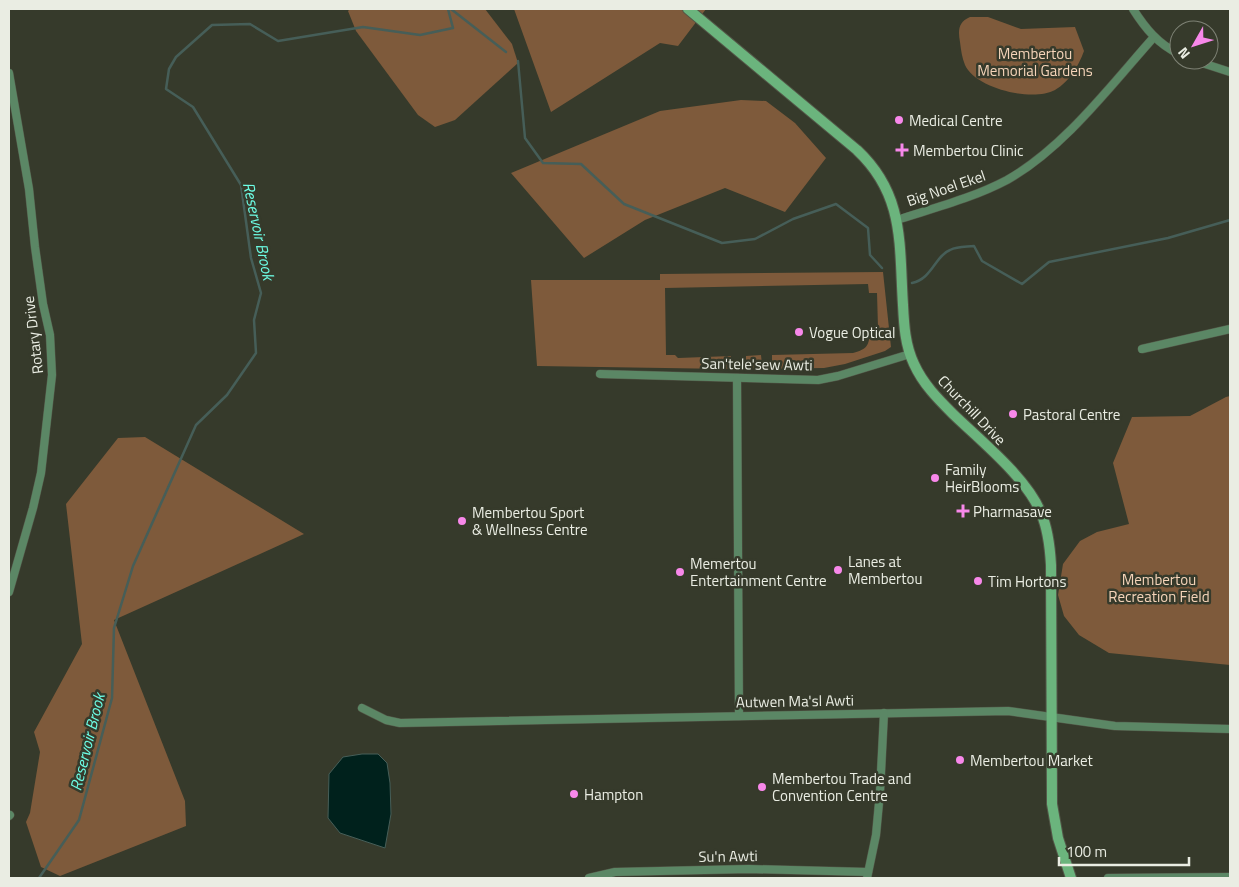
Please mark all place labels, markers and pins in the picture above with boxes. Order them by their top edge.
place label: Medical Centre [909,109,1003,132]
marker: Medical Centre [893,114,905,126]
place label: Membertou Clinic [913,139,1024,162]
marker: Membertou Clinic [895,143,909,157]
place label: Vogue Optical [809,321,896,344]
marker: Vogue Optical [793,326,805,338]
place label: Pastoral Centre [1023,403,1120,426]
marker: Pastoral Centre [1007,408,1019,420]
place label: Family HeirBlooms [945,458,1019,498]
marker: Family HeirBlooms [929,472,941,484]
place label: Pharmasave [973,500,1052,523]
place label: Membertou Sport & Wellness Centre [472,501,587,541]
marker: Pharmasave [957,505,969,517]
marker: Membertou Sport & Wellness Centre [456,515,468,527]
place label: Lanes at Membertou [848,550,922,590]
place label: Memertou Entertainment Centre [690,552,827,592]
marker: Lanes at Membertou [832,564,844,576]
marker: Memertou Entertainment Centre [674,566,686,578]
place label: Tim Hortons [988,570,1066,593]
marker: Tim Hortons [972,575,984,587]
place label: Membertou Market [970,749,1094,772]
marker: Membertou Market [954,754,966,766]
place label: Membertou Trade and Convention Centre [772,767,911,807]
marker: Membertou Trade and Convention Centre [756,781,768,793]
place label: Hampton [584,783,643,806]
marker: Hampton [568,788,580,800]

